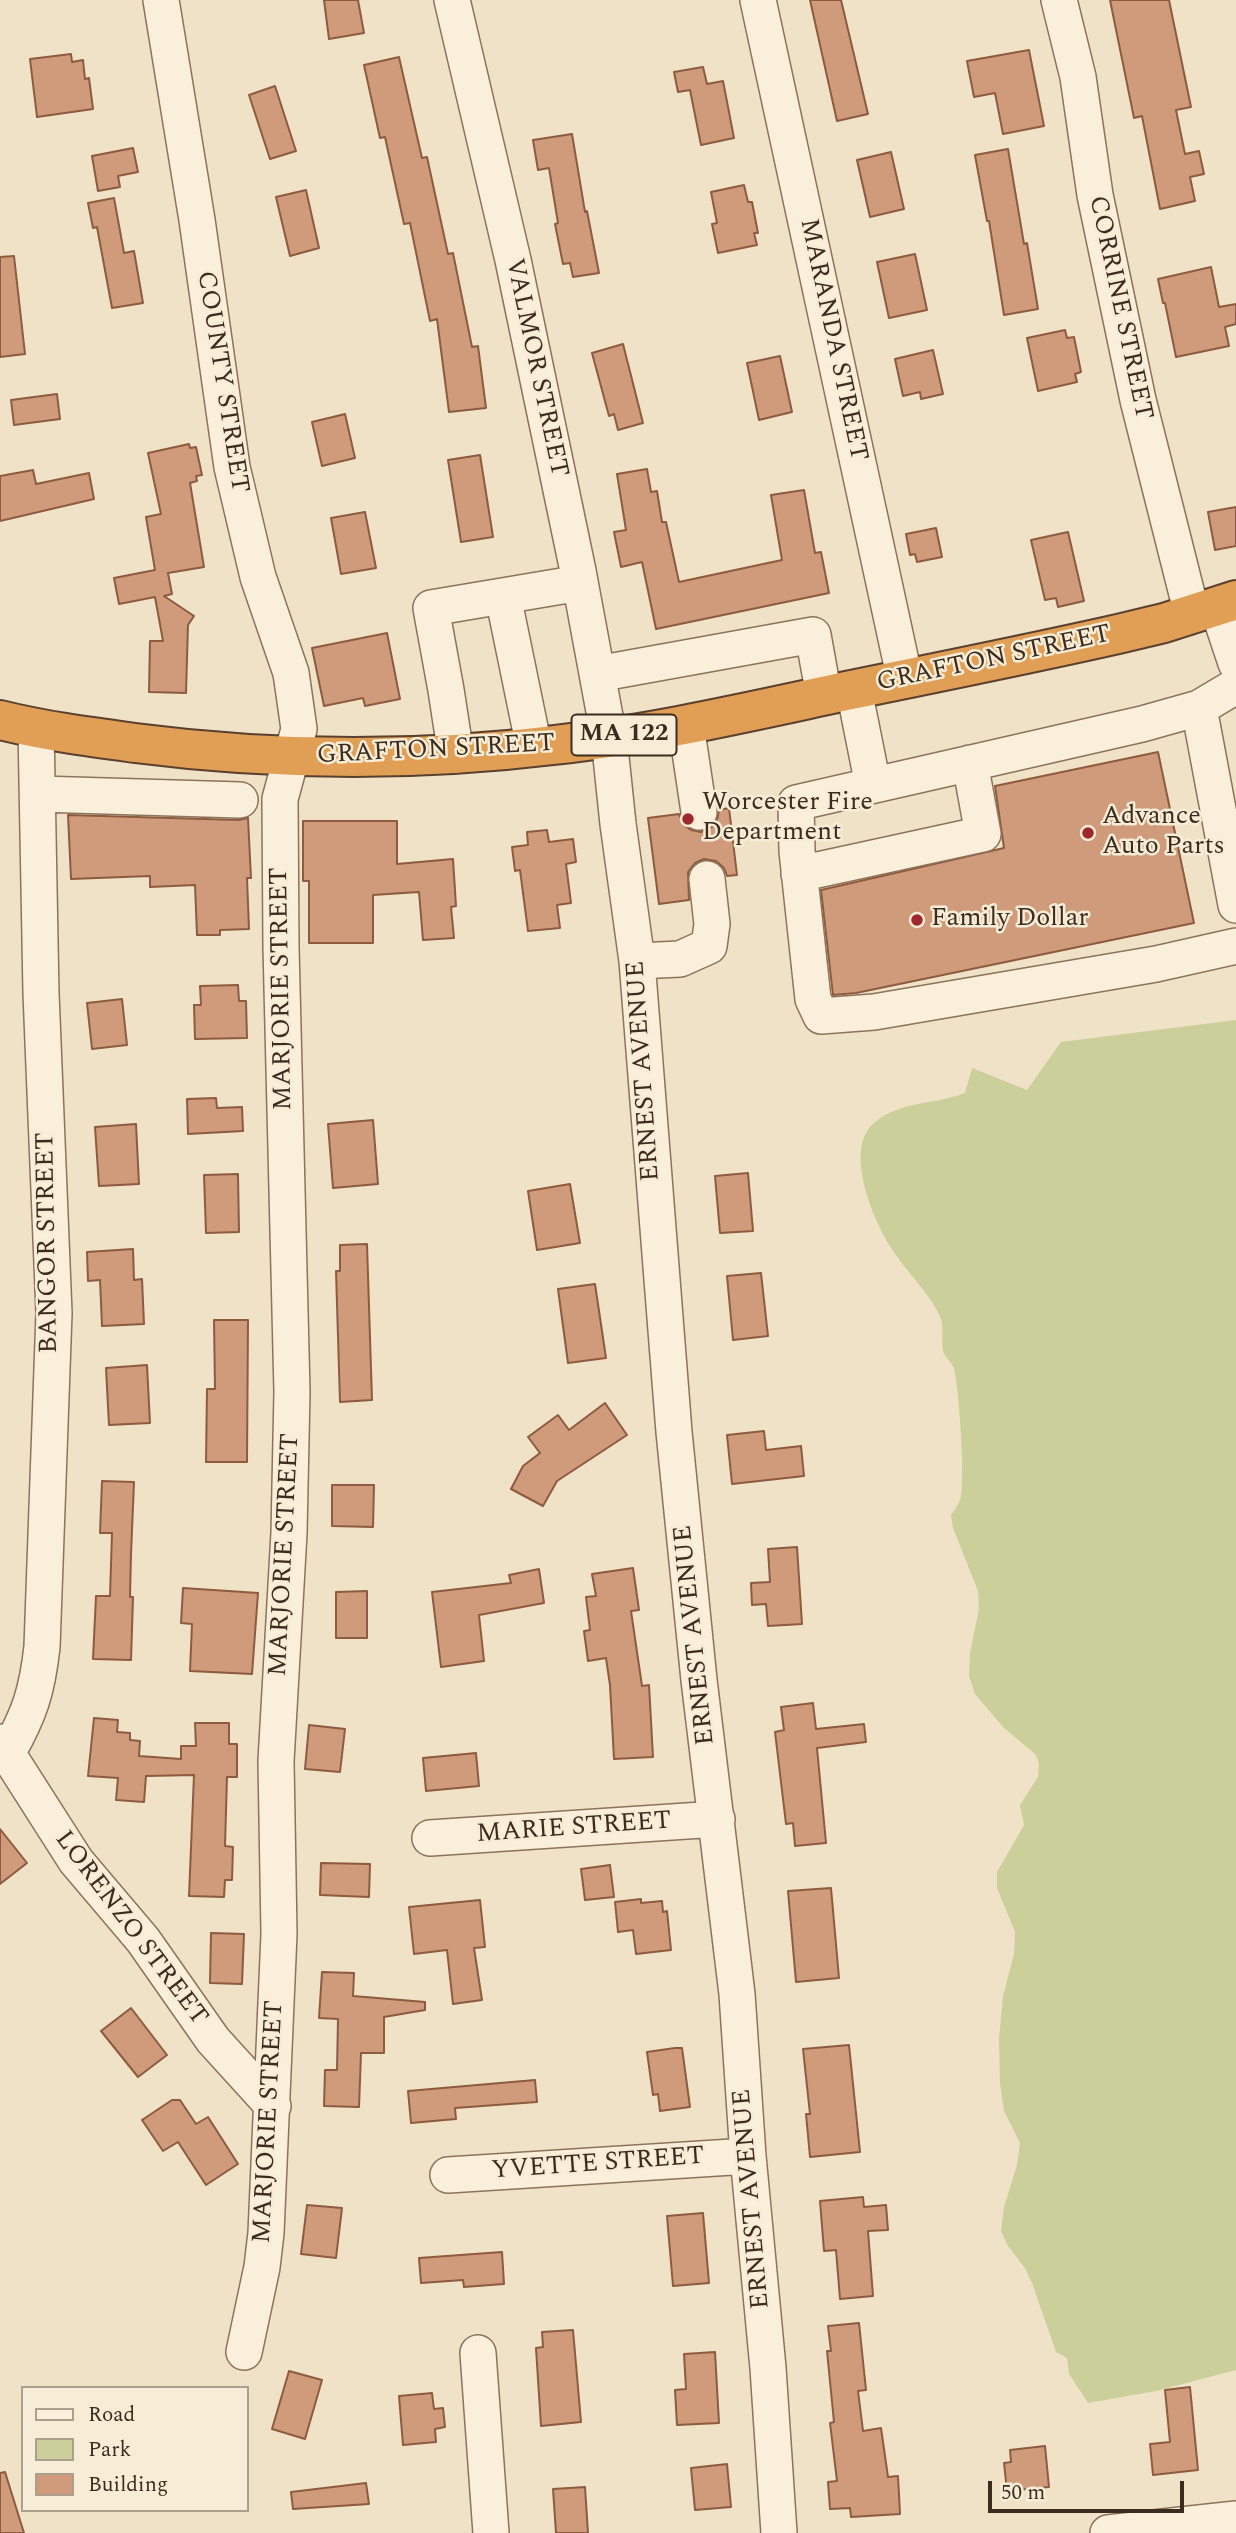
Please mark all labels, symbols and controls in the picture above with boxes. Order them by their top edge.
street label: CORRINE STREET [1080,193,1158,423]
street label: MARANDA STREET [791,216,873,464]
street label: VALMOR STREET [497,256,573,480]
street label: COUNTY STREET [188,269,254,495]
street label: GRAFTON STREET [874,620,1114,700]
road number: MA 122 [572,714,676,756]
street label: GRAFTON STREET [316,729,556,773]
place label: Worcester Fire Department [702,788,873,850]
place label: Advance Auto Parts [1102,802,1225,864]
marker: Worcester Fire Department [680,811,696,827]
marker: Advance Auto Parts [1080,825,1096,841]
street label: MARJORIE STREET [265,867,301,1111]
place label: Family Dollar [931,904,1089,936]
marker: Family Dollar [909,912,925,928]
street label: ERNEST AVENUE [622,960,668,1182]
street label: BANGOR STREET [31,1132,67,1354]
street label: MARJORIE STREET [264,1433,308,1677]
street label: ERNEST AVENUE [669,1523,723,1747]
street label: MARIE STREET [476,1807,672,1851]
street label: LORENZO STREET [47,1825,213,2033]
street label: MARJORIE STREET [248,2000,292,2244]
street label: ERNEST AVENUE [728,2087,778,2311]
street label: YVETTE STREET [491,2142,705,2188]
legend [21,2386,248,2512]
text: Road [88,2399,135,2431]
text: Park [88,2434,131,2466]
scale bar [991,2466,1187,2510]
text: Building [88,2469,168,2501]
text: 50 m [1001,2477,1045,2509]

